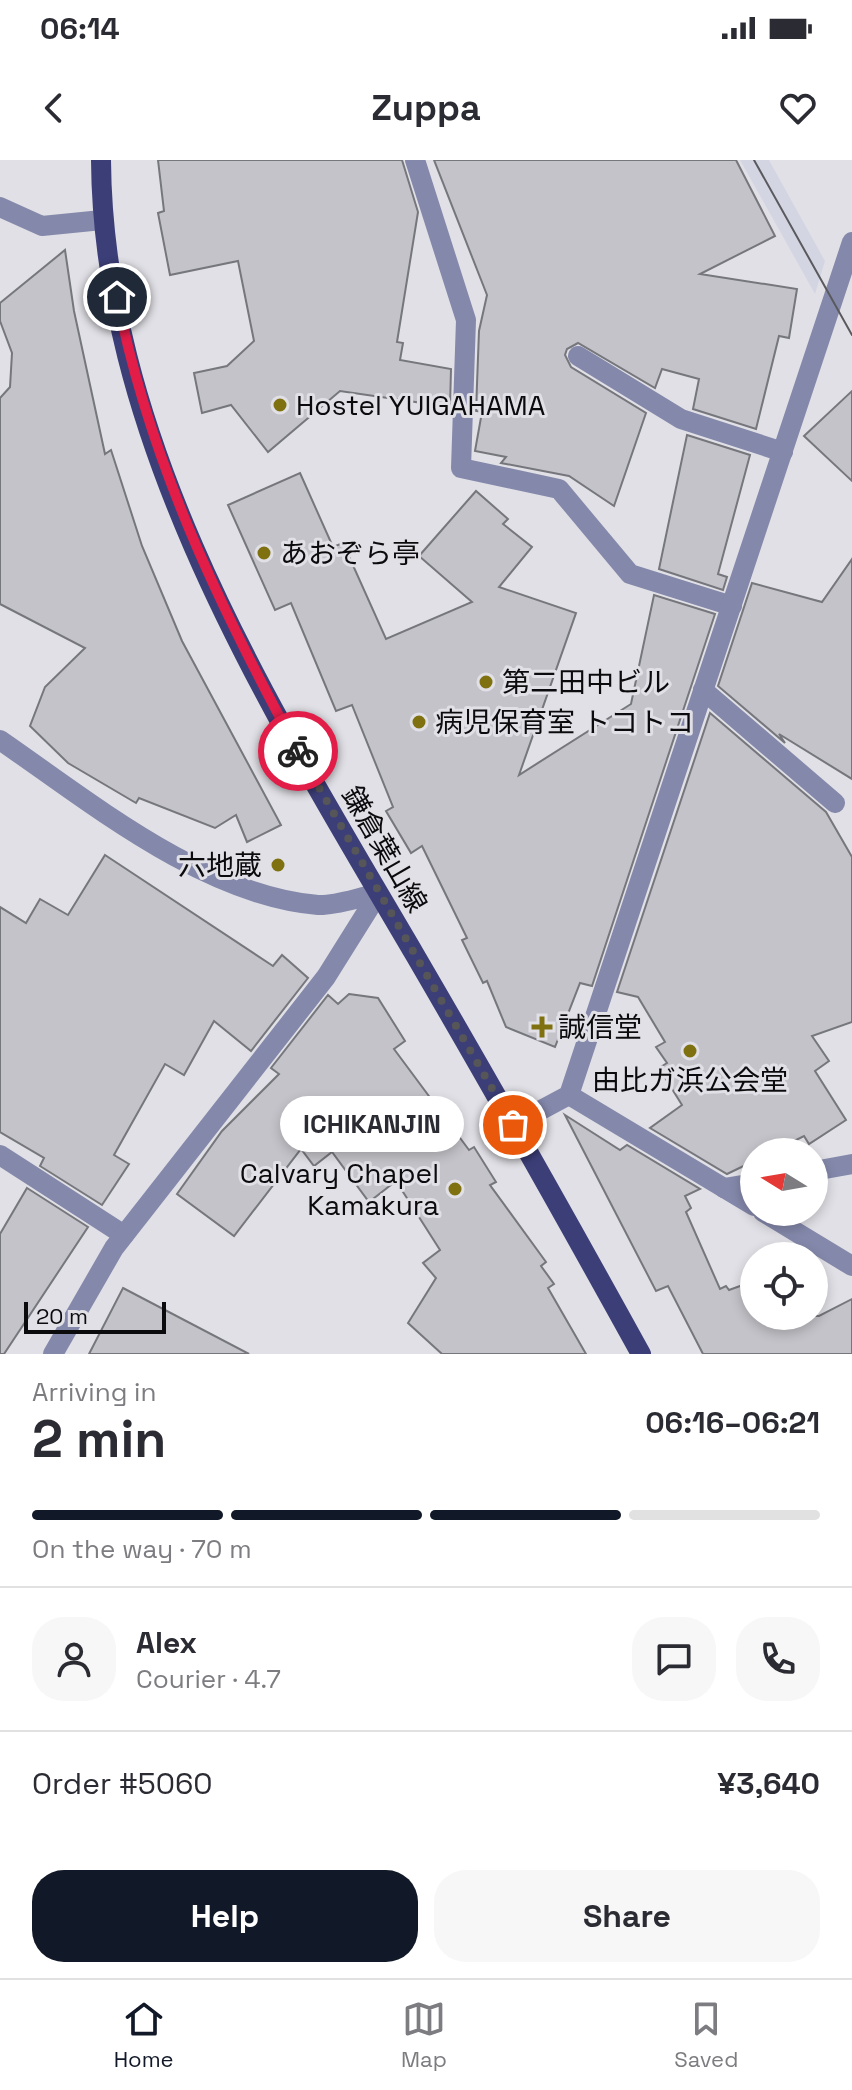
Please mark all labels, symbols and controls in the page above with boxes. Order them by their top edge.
text: 06:14 [40,9,120,48]
text: Zuppa [371,85,481,131]
icon: back [32,86,76,130]
icon: heart [776,86,820,130]
pin [83,263,151,331]
icon: home [95,275,139,319]
place label: Hostel YUIGAHAMA [296,387,545,423]
marker: Hostel YUIGAHAMA [271,396,289,414]
place label: あおぞら亭 [280,535,420,571]
marker: あおぞら亭 [255,544,273,562]
place label: 第二田中ビル [502,664,670,700]
marker: 第二田中ビル [477,673,495,691]
place label: 病児保育室 トコトコ [435,704,694,740]
courier [258,711,338,791]
marker: 病児保育室 トコトコ [410,713,428,731]
icon: bike [276,729,320,773]
street label: 鎌倉葉山線 [334,779,436,919]
place label: 六地蔵 [178,847,262,883]
marker: 六地蔵 [269,856,287,874]
place label: 誠信堂 [558,1009,642,1045]
marker: 誠信堂 [533,1018,551,1036]
marker: 由比ガ浜公会堂 [681,1042,699,1060]
place label: 由比ガ浜公会堂 [592,1062,788,1098]
pin [479,1091,547,1159]
callout: ICHIKANJIN [281,1097,465,1153]
icon: bag [491,1103,535,1147]
text: ICHIKANJIN [303,1107,441,1141]
north arrow [740,1138,828,1226]
map controls [740,1138,828,1330]
place label: Calvary Chapel Kamakura [240,1155,439,1223]
marker: Calvary Chapel Kamakura [446,1180,464,1198]
button: locate [740,1242,828,1330]
scale bar [24,1298,166,1334]
text: 20 m [36,1302,88,1330]
text: Arriving in [32,1375,156,1409]
text: 06:16–06:21 [645,1403,820,1442]
text: 2 min [32,1406,166,1472]
text: On the way · 70 m [32,1532,252,1566]
button: person [32,1617,116,1701]
button: chat [632,1617,716,1701]
button: phone [736,1617,820,1701]
text: Alex [136,1623,197,1662]
text: Courier · 4.7 [136,1662,281,1696]
text: Order #5060 [32,1764,213,1803]
text: ¥3,640 [718,1764,820,1803]
button: Help [32,1870,418,1962]
button: Share [434,1870,820,1962]
tab: Home [114,1997,174,2073]
tab: Map [401,1997,447,2073]
tab: Saved [674,1997,738,2073]

